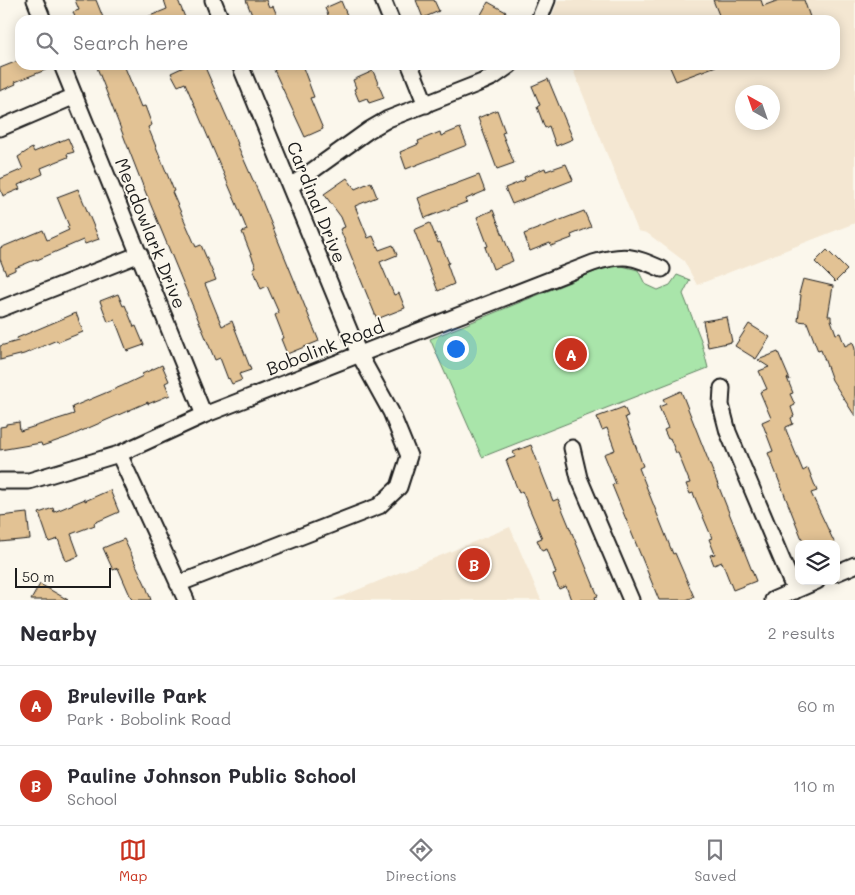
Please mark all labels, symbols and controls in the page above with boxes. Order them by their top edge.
search box [15,15,840,70]
icon: search [33,29,61,57]
text: Search here [73,30,189,55]
north arrow [735,85,780,130]
street label: Cardinal Drive [282,138,352,266]
street label: Meadowlark Drive [110,154,192,312]
street label: Bobolink Road [263,314,387,380]
pin: A [555,335,587,373]
your location [443,336,469,362]
map controls [795,540,840,585]
button: layers [795,540,840,585]
pin: B [458,545,490,583]
scale bar [15,565,111,588]
text: 50 m [22,567,54,586]
text: Nearby [20,619,97,646]
text: 2 results [768,622,835,643]
text: Bruleville Park [67,683,207,708]
text: A [30,695,42,716]
text: 60 m [798,695,835,716]
text: Park · Bobolink Road [67,708,231,729]
text: Pauline Johnson Public School [67,763,356,788]
text: B [31,775,41,796]
text: 110 m [793,775,835,796]
text: School [67,788,117,809]
tab: Map [119,836,147,885]
tab: Directions [385,836,457,885]
tab: Saved [694,836,736,885]

